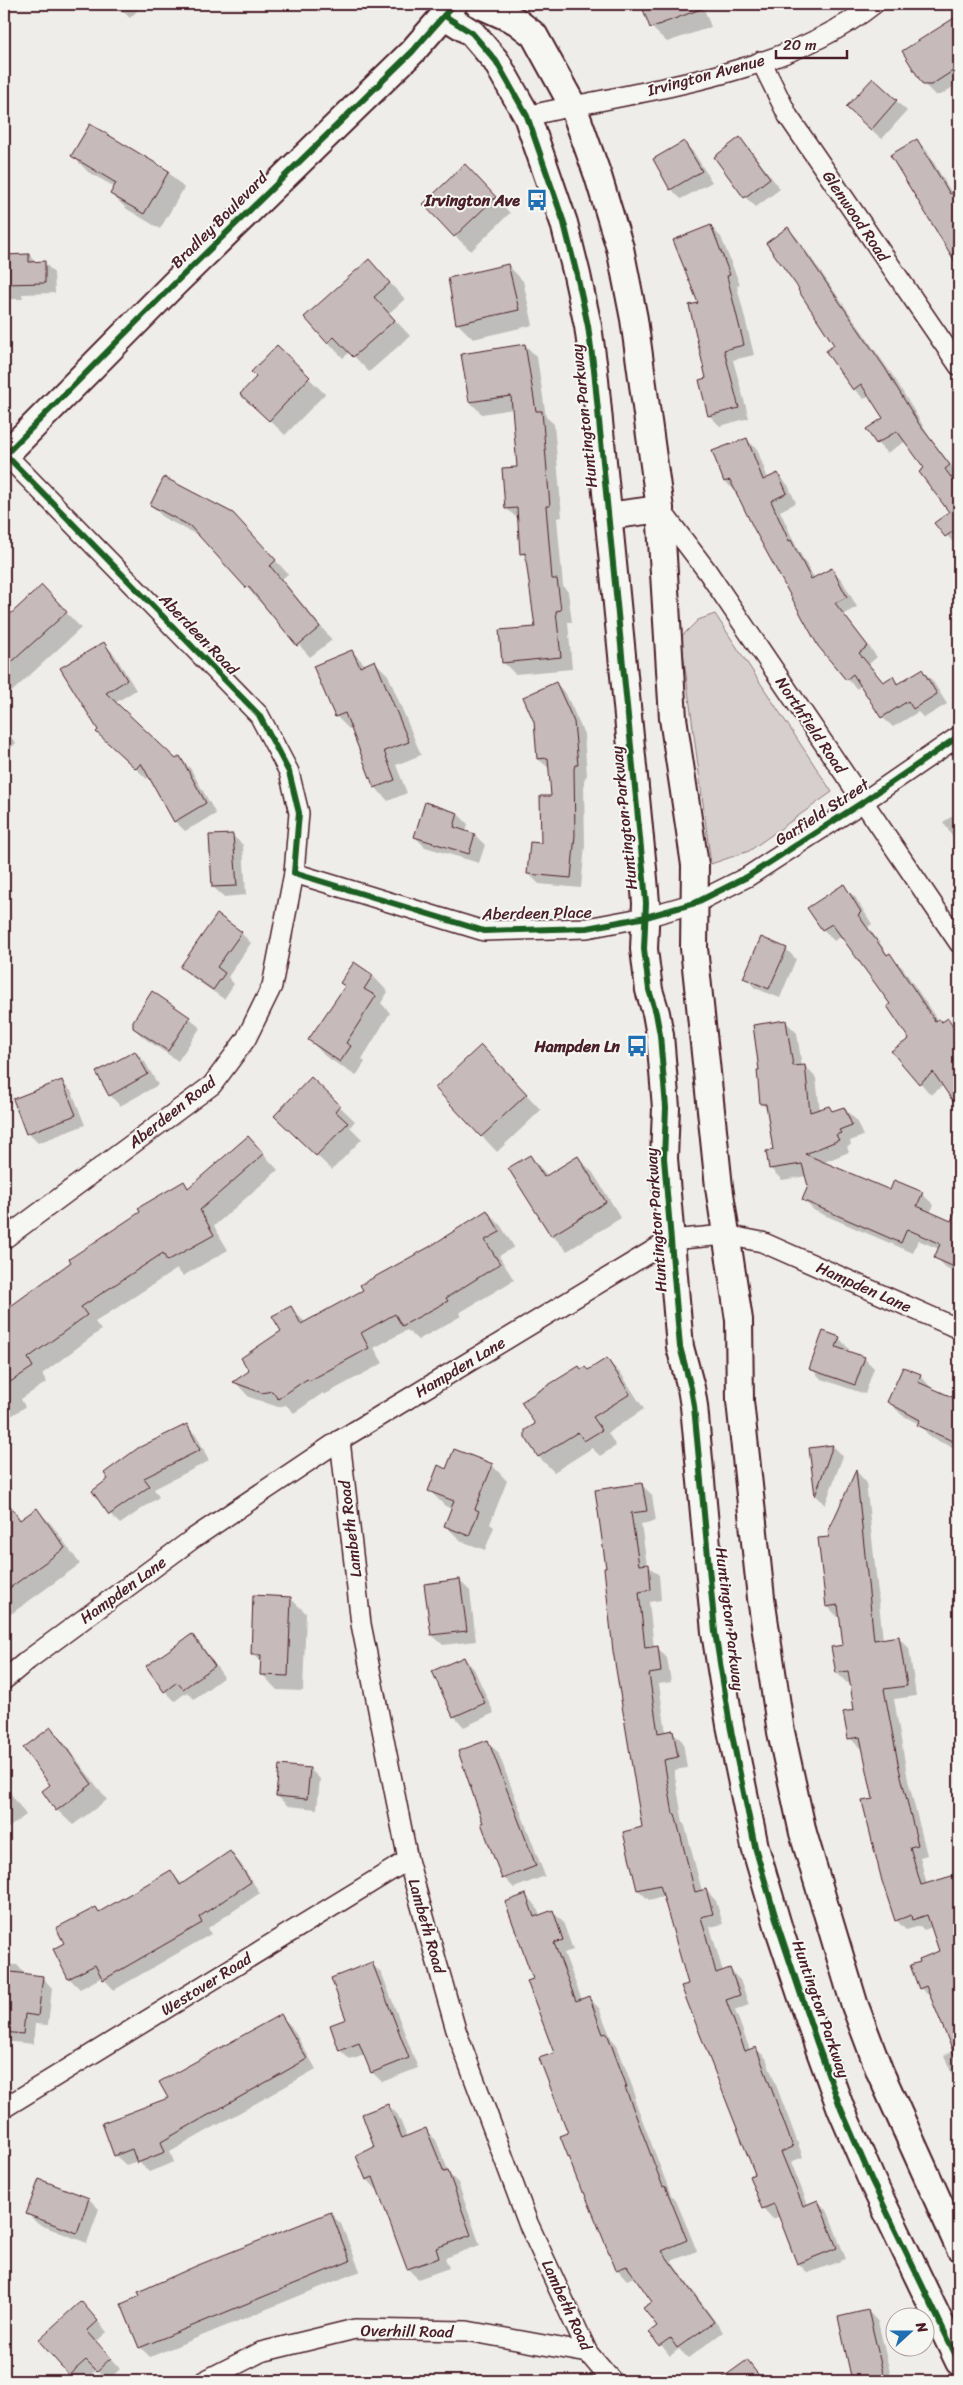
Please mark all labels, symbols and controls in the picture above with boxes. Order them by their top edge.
scale bar [776,28,847,60]
text: 20 m [783,32,817,58]
street label: Irvington Avenue [643,45,768,105]
street label: Bradley Boulevard [163,163,276,276]
street label: Glenwood Road [815,164,898,269]
place label: Irvington Ave [424,186,520,215]
bus stop icon: Irvington Ave [524,187,550,213]
street label: Huntington Parkway [562,342,606,489]
street label: Aberdeen Road [151,585,247,683]
street label: Northfield Road [768,670,855,781]
street label: Huntington Parkway [602,744,646,891]
street label: Garfield Street [769,770,876,854]
street label: Aberdeen Place [481,898,592,928]
place label: Hampden Ln [533,1032,620,1061]
bus stop icon: Hampden Ln [624,1033,650,1059]
street label: Aberdeen Road [121,1067,224,1157]
street label: Huntington Parkway [636,1146,676,1293]
street label: Hampden Lane [812,1253,916,1321]
street label: Hampden Lane [409,1328,511,1406]
street label: Lambeth Road [329,1477,370,1579]
street label: Huntington Parkway [707,1545,753,1693]
street label: Hampden Lane [73,1548,173,1632]
street label: Lambeth Road [400,1875,455,1978]
street label: Huntington Parkway [784,1936,858,2083]
street label: Westover Road [155,1944,259,2024]
street label: Lambeth Road [533,2255,601,2357]
north arrow [886,2308,936,2358]
street label: Overhill Road [360,2316,455,2346]
text: N [908,2318,935,2337]

